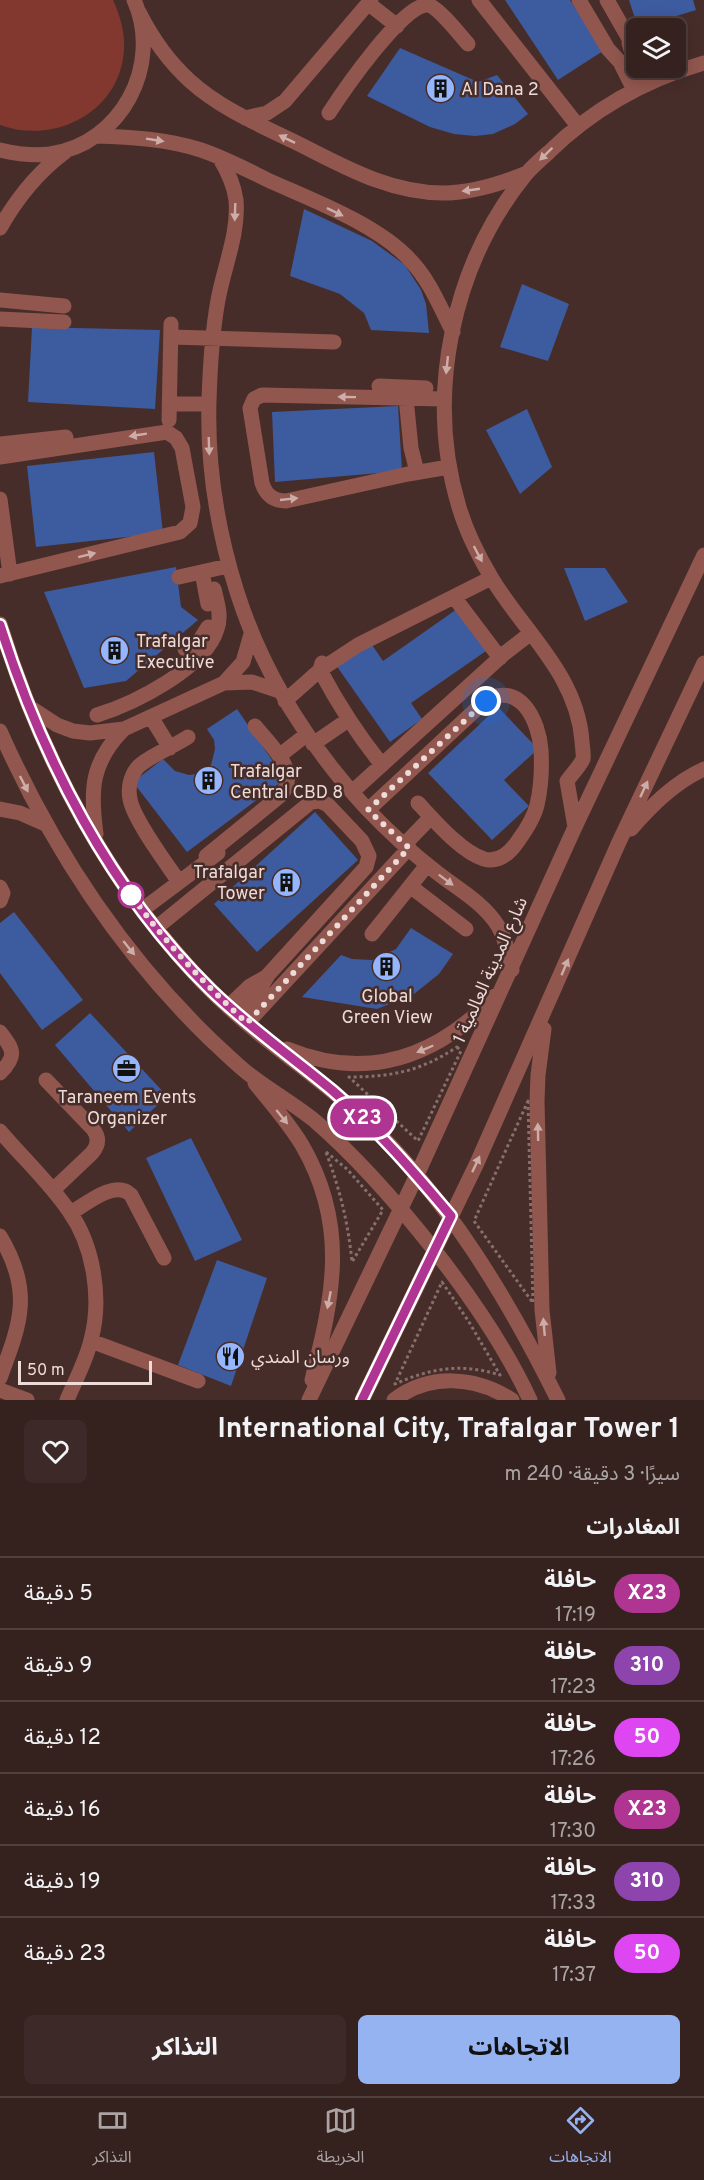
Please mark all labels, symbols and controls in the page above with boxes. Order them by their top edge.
map controls [626,18,686,78]
button: layers [626,18,686,78]
building icon: Al Dana 2 [424,73,456,105]
place label: Al Dana 2 [461,79,539,102]
one-way arrow [279,134,296,143]
one-way arrow [145,136,164,145]
one-way arrow [540,147,554,161]
one-way arrow [461,186,480,195]
one-way arrow [231,202,240,221]
one-way arrow [326,206,344,216]
one-way arrow [442,355,451,374]
one-way arrow [338,392,357,402]
one-way arrow [128,431,147,440]
one-way arrow [205,437,214,456]
one-way arrow [279,494,298,504]
one-way arrow [473,546,483,563]
one-way arrow [78,549,96,559]
place label: Trafalgar Executive [136,631,214,675]
building icon: Trafalgar Executive [99,635,131,667]
your location [471,686,501,716]
place label: Trafalgar Central CBD 8 [230,761,343,805]
building icon: Trafalgar Central CBD 8 [193,765,225,797]
one-way arrow [20,776,29,793]
one-way arrow [640,780,649,797]
place label: Trafalgar Tower [193,862,265,906]
building icon: Trafalgar Tower [270,866,302,898]
one-way arrow [438,873,453,885]
unlabelled marker [118,882,144,908]
street label: شارع المدينة العالمية 1 [449,894,535,1048]
one-way arrow [122,941,135,956]
building icon: Global Green View [371,951,403,983]
one-way arrow [561,958,570,976]
place label: Global Green View [341,986,433,1030]
one-way arrow [417,1044,434,1053]
office icon: Taraneem Events Organizer [111,1052,143,1084]
place label: Taraneem Events Organizer [58,1087,196,1131]
line badge: X23 [328,1098,397,1138]
text: X23 [342,1105,382,1132]
one-way arrow [276,1109,289,1125]
one-way arrow [533,1122,543,1141]
one-way arrow [472,1155,481,1172]
one-way arrow [324,1290,333,1309]
one-way arrow [539,1317,549,1336]
restaurant icon: ورسان المندي [214,1341,246,1373]
place label: ورسان المندي [251,1347,350,1370]
scale bar [18,1358,152,1386]
text: 50 m [27,1361,65,1381]
text: International City, Trafalgar Tower 1 [217,1412,680,1448]
button: heart [24,1420,87,1483]
text: سيرًا · 3 دقيقة · 240 m [505,1462,680,1488]
text: المغادرات [586,1515,680,1542]
text: حافلة [544,1568,596,1595]
text: X23 [627,1580,667,1607]
text: 5 دقيقة [24,1581,93,1608]
text: 17:19 [555,1603,596,1629]
text: حافلة [544,1640,596,1667]
text: 310 [630,1652,664,1679]
text: 9 دقيقة [24,1653,92,1680]
text: 17:23 [550,1675,596,1701]
text: حافلة [544,1712,596,1739]
text: 50 [634,1724,660,1751]
text: 12 دقيقة [24,1725,101,1752]
text: 17:26 [550,1747,596,1773]
text: حافلة [544,1784,596,1811]
text: X23 [627,1796,667,1823]
text: 16 دقيقة [24,1797,101,1824]
text: 17:30 [550,1819,596,1845]
text: حافلة [544,1856,596,1883]
text: 310 [630,1868,664,1895]
text: 19 دقيقة [24,1869,101,1896]
text: 17:33 [550,1891,596,1917]
text: حافلة [544,1928,596,1955]
text: 50 [634,1940,660,1967]
text: 23 دقيقة [24,1941,106,1968]
text: 17:37 [552,1963,596,1989]
button: التذاكر [24,2015,346,2084]
button: الاتجاهات [358,2015,680,2084]
tab: التذاكر [92,2104,132,2174]
tab: الخريطة [316,2104,364,2174]
tab: الاتجاهات [549,2104,612,2174]

